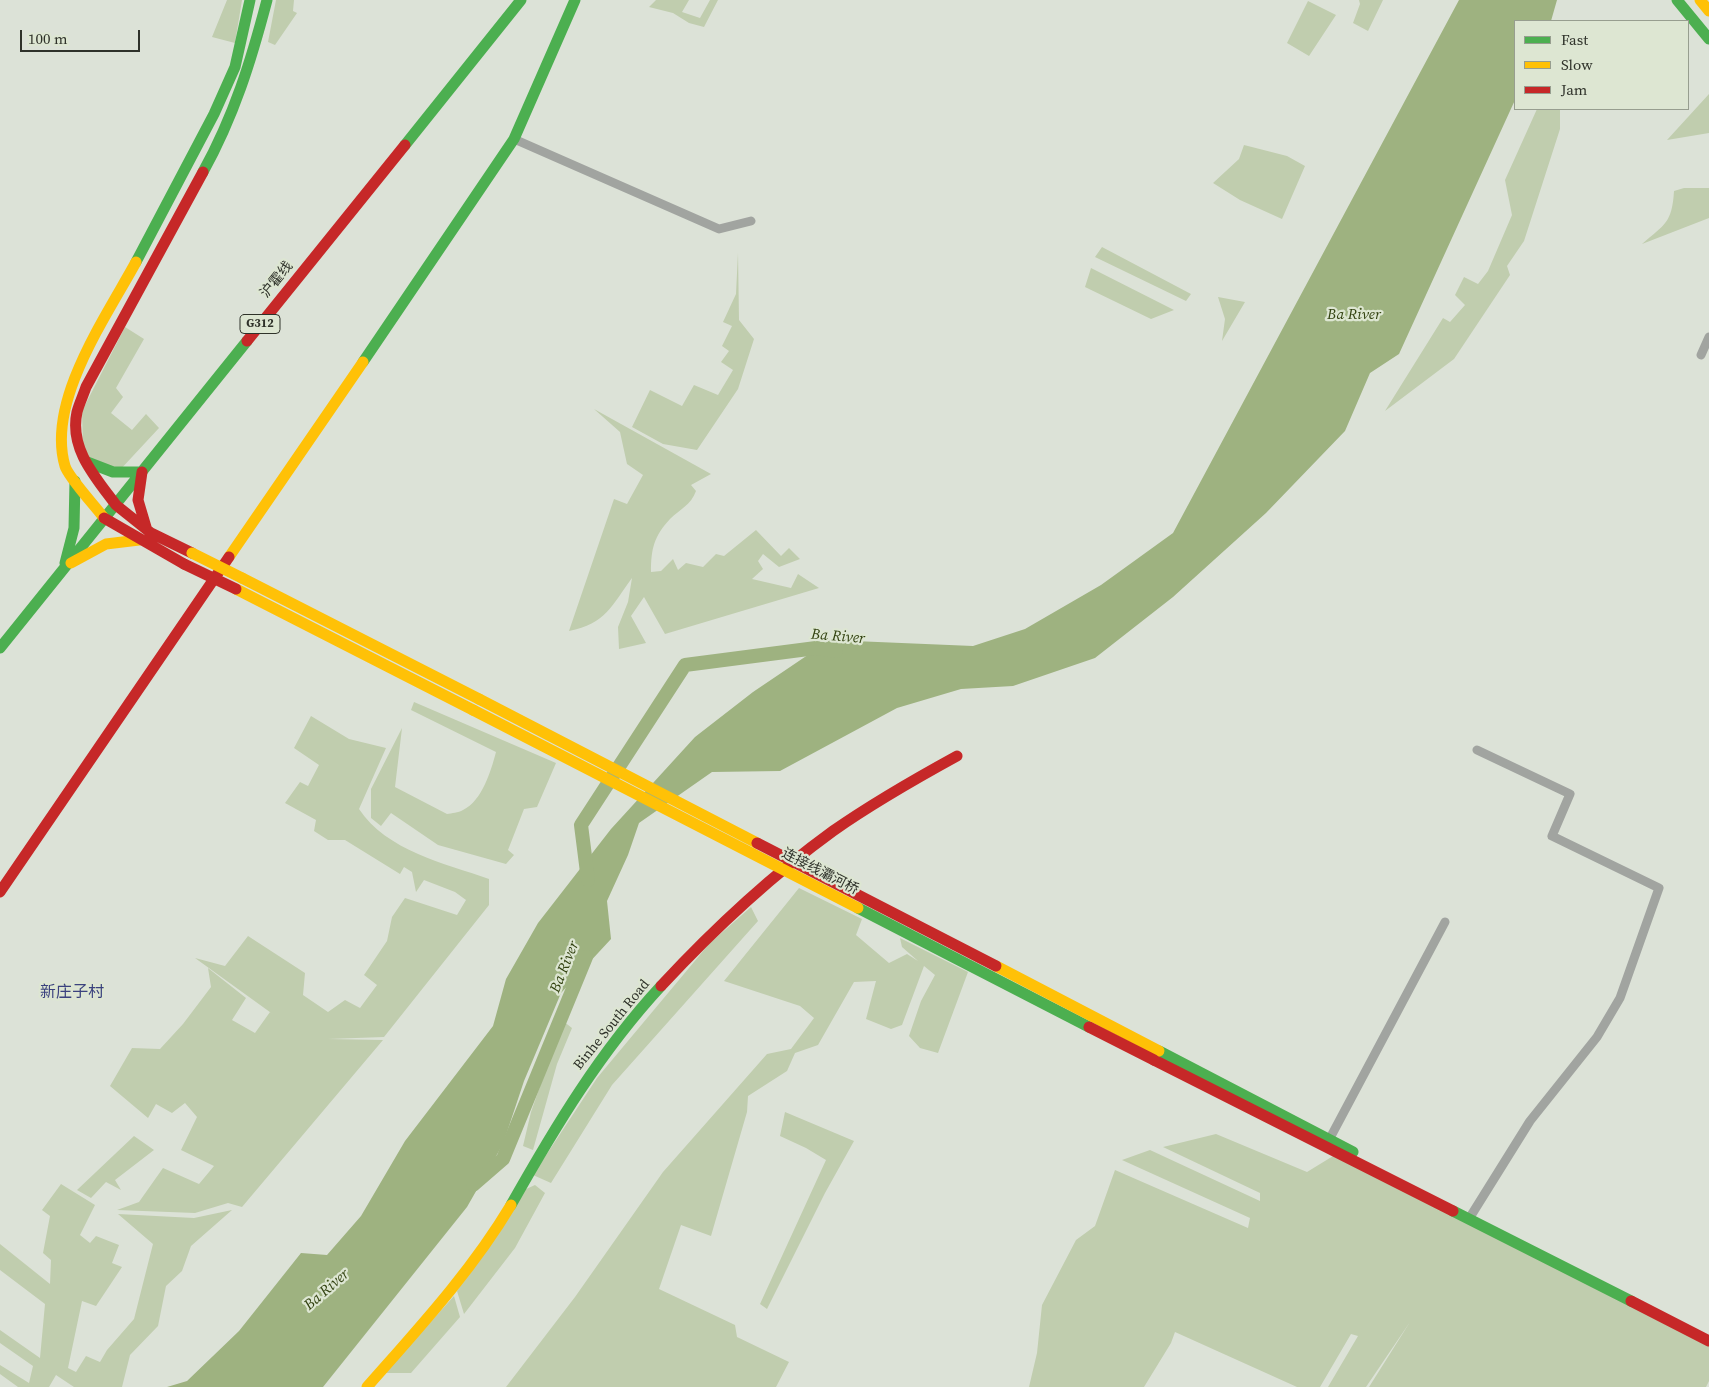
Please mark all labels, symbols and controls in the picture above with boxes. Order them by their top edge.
scale bar [22,20,142,52]
legend [1514,20,1689,110]
text: 100 m [28,28,68,49]
text: Fast [1561,29,1588,50]
text: Slow [1561,54,1593,75]
text: Jam [1561,79,1587,100]
street label: 沪霍线 [257,258,297,302]
water label: Ba River [1327,306,1381,324]
road number: G312 [240,314,280,334]
water label: Ba River [810,626,866,648]
street label: 连接线灞河桥 [779,845,861,899]
water label: Ba River [547,939,583,995]
street label: Binhe South Road [571,977,653,1073]
district label: 新庄子村 [40,983,104,1003]
water label: Ba River [301,1266,353,1314]

